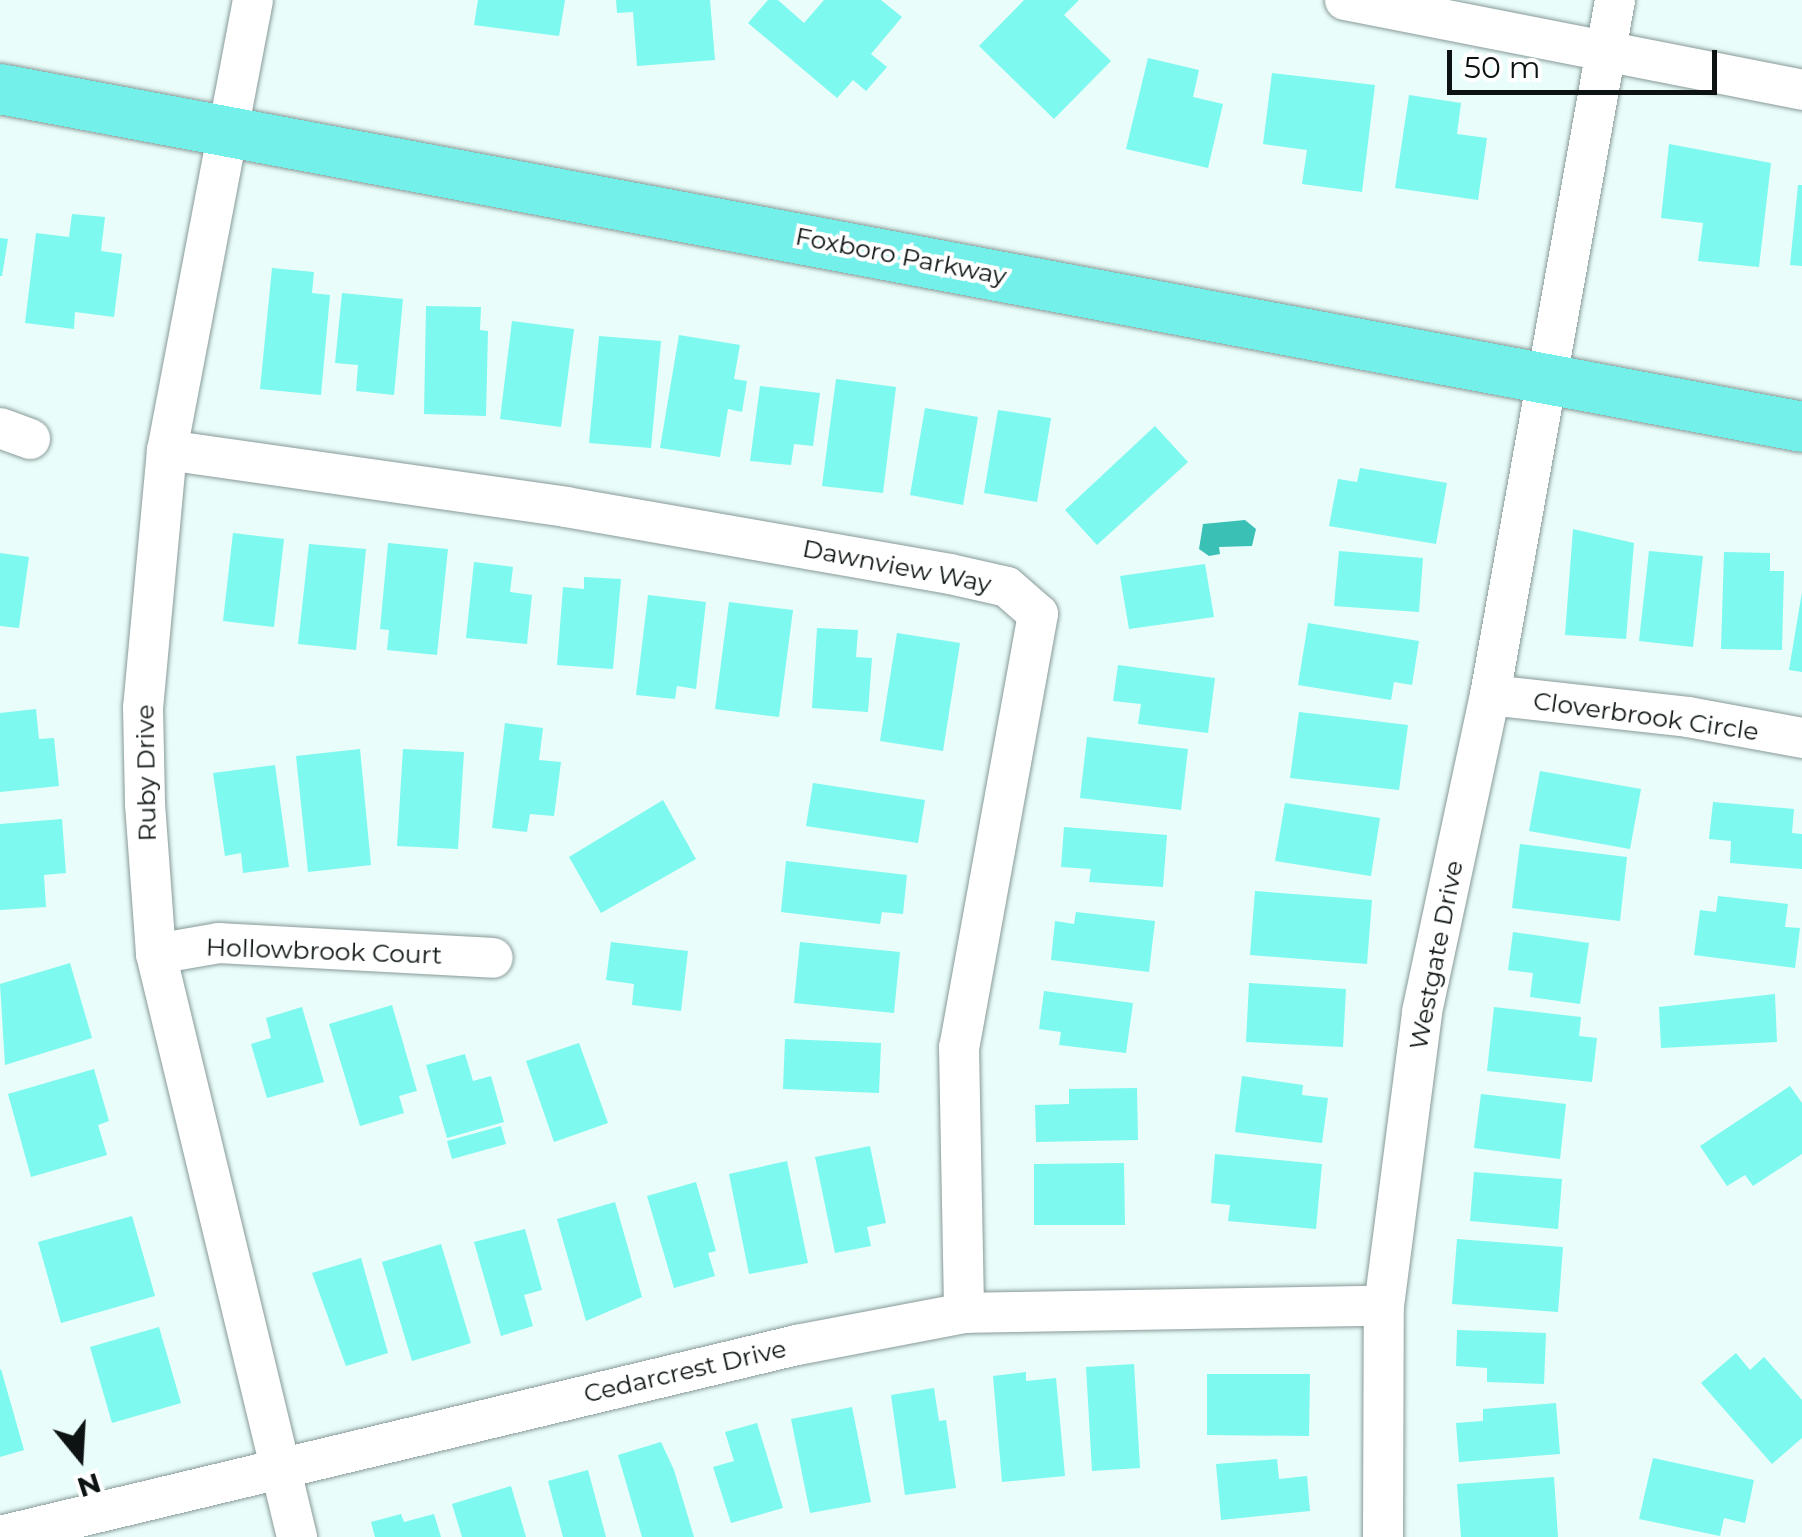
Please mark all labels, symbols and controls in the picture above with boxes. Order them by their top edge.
scale bar [1452,30,1722,92]
text: 50 m [1464,49,1541,86]
street label: Foxboro Parkway [793,221,1009,291]
street label: Dawnview Way [800,533,994,599]
street label: Cloverbrook Circle [1531,685,1761,747]
street label: Ruby Drive [130,704,162,842]
street label: Westgate Drive [1403,858,1469,1052]
street label: Hollowbrook Court [205,932,443,970]
street label: Cedarcrest Drive [581,1333,789,1409]
north arrow [30,1407,130,1507]
text: N [73,1466,105,1505]

